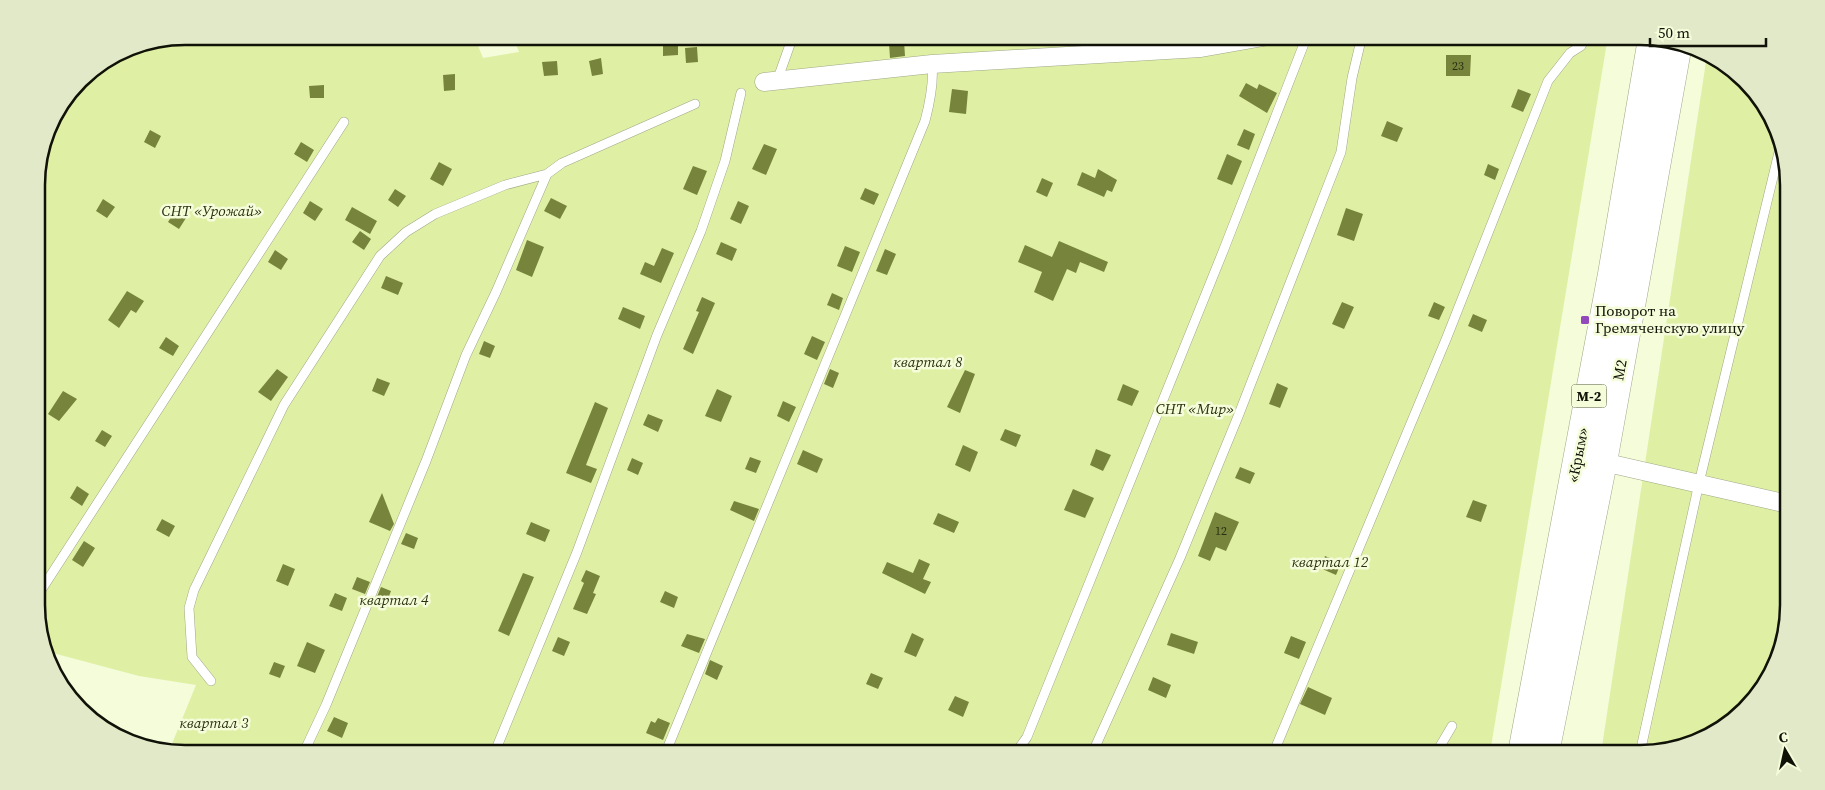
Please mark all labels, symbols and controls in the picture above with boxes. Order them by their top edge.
scale bar [1650,15,1766,47]
text: 50 m [1658,22,1690,43]
house number: 23 [1452,58,1464,74]
park label: СНТ «Урожай» [162,200,262,221]
place label: Поворот на Гремяченскую улицу [1595,300,1745,338]
marker: Поворот на Гремяченскую улицу [1579,314,1591,326]
park label: квартал 8 [893,351,963,372]
street label: М2 [1607,358,1632,382]
road number: М-2 [1572,384,1606,408]
park label: СНТ «Мир» [1156,398,1234,419]
street label: «Крым» [1562,426,1593,484]
house number: 12 [1215,523,1227,539]
park label: квартал 12 [1291,551,1369,572]
park label: квартал 4 [359,589,429,610]
park label: квартал 3 [179,712,249,733]
north arrow [1760,725,1810,775]
text: С [1777,727,1789,748]

